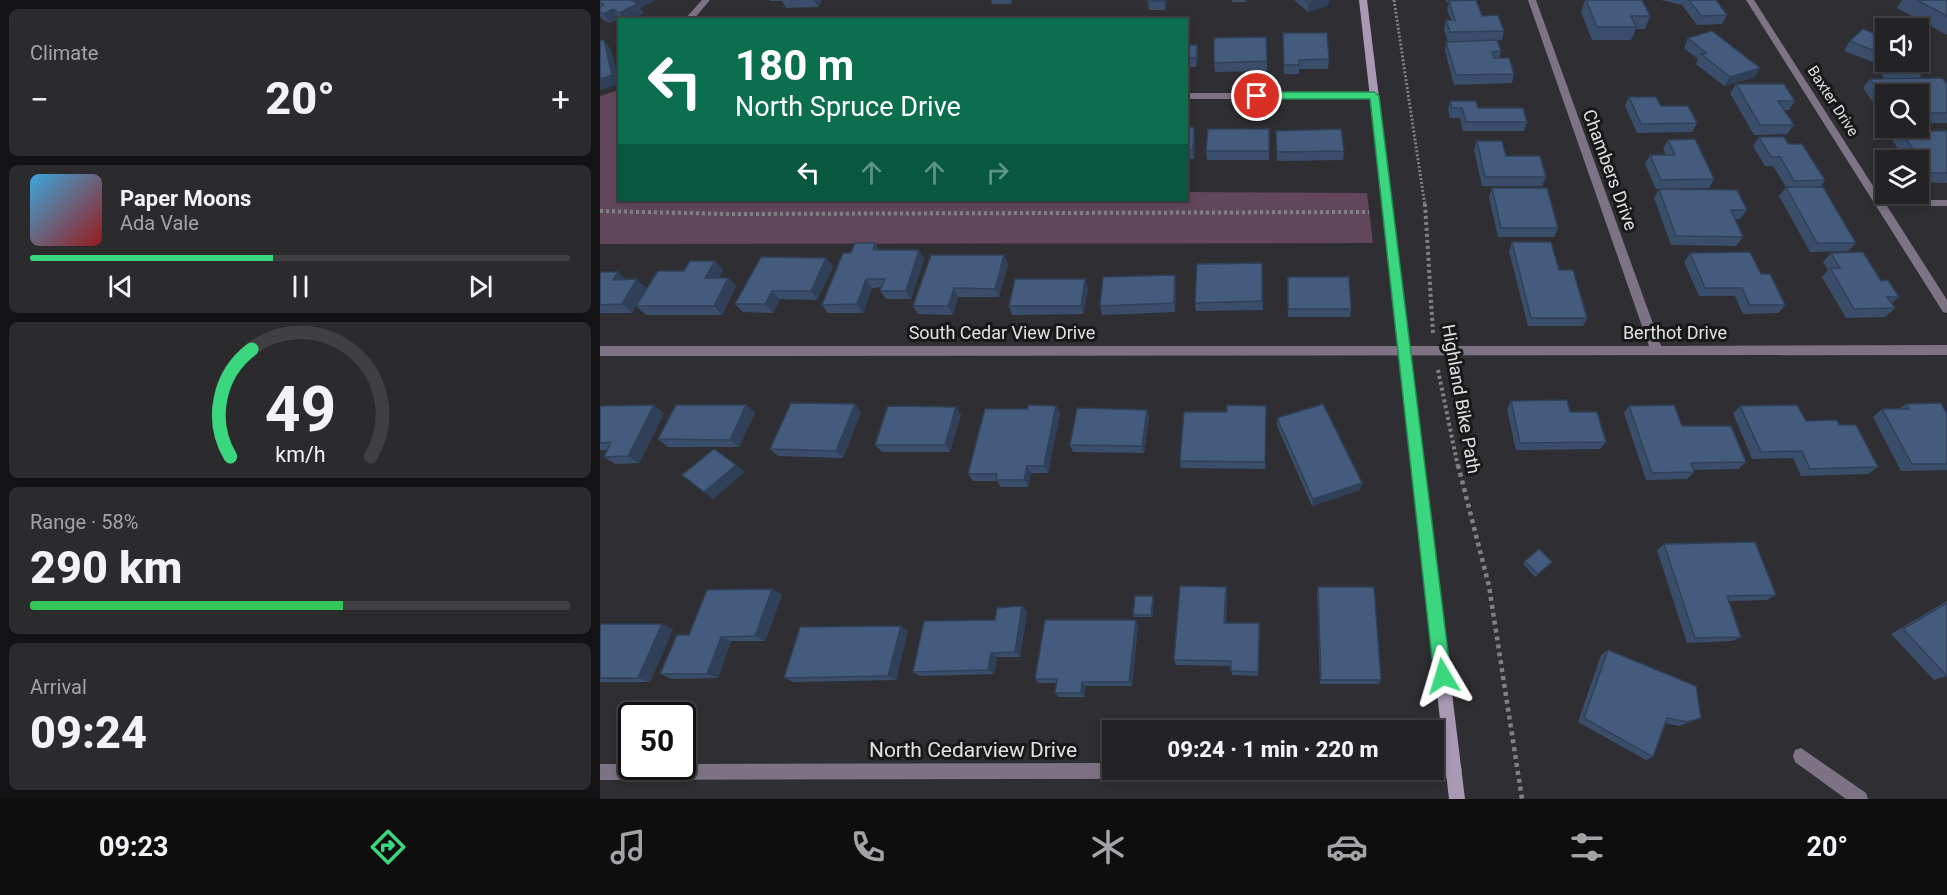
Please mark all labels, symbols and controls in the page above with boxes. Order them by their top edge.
map controls [1875,18,1929,204]
button: sound [1875,18,1929,72]
text: Climate [30,41,98,65]
text: 180 m [735,41,854,90]
icon: left [636,42,714,120]
street label: Baxter Drive [1804,62,1862,140]
pin [1231,70,1282,121]
text: 20° [265,72,335,125]
icon: arrive [1240,79,1273,112]
text: − [30,80,49,119]
text: + [551,80,570,119]
button: search [1875,84,1929,138]
text: North Spruce Drive [735,91,961,123]
street label: Chambers Drive [1579,106,1642,233]
button: layers [1875,150,1929,204]
icon: left [792,156,825,189]
icon: ahead [855,156,888,189]
icon: ahead [918,156,951,189]
icon: right [981,156,1014,189]
text: Paper Moons [120,186,251,211]
text: Ada Vale [120,211,199,235]
icon: previous [104,270,137,303]
icon: pause [284,270,317,303]
icon: next [464,270,497,303]
street label: South Cedar View Drive [909,322,1095,343]
street label: Berthot Drive [1623,322,1727,343]
street label: Highland Bike Path [1438,323,1485,475]
text: 49 [264,373,336,446]
text: km/h [275,442,325,467]
text: Range · 58% [30,510,138,534]
text: 290 km [30,541,182,594]
position arrow [1411,644,1475,708]
text: Arrival [30,675,87,699]
speed limit sign: 50 [618,702,696,780]
text: 09:24 [30,706,147,759]
text: 09:24 · 1 min · 220 m [1168,737,1378,762]
street label: North Cedarview Drive [869,738,1077,762]
icon: directions [367,826,409,868]
icon: music [607,826,649,868]
icon: phone [847,826,889,868]
icon: climate [1087,826,1129,868]
icon: car [1326,826,1368,868]
icon: filters [1566,826,1608,868]
text: 09:23 [99,831,169,863]
text: 20° [1806,831,1848,863]

